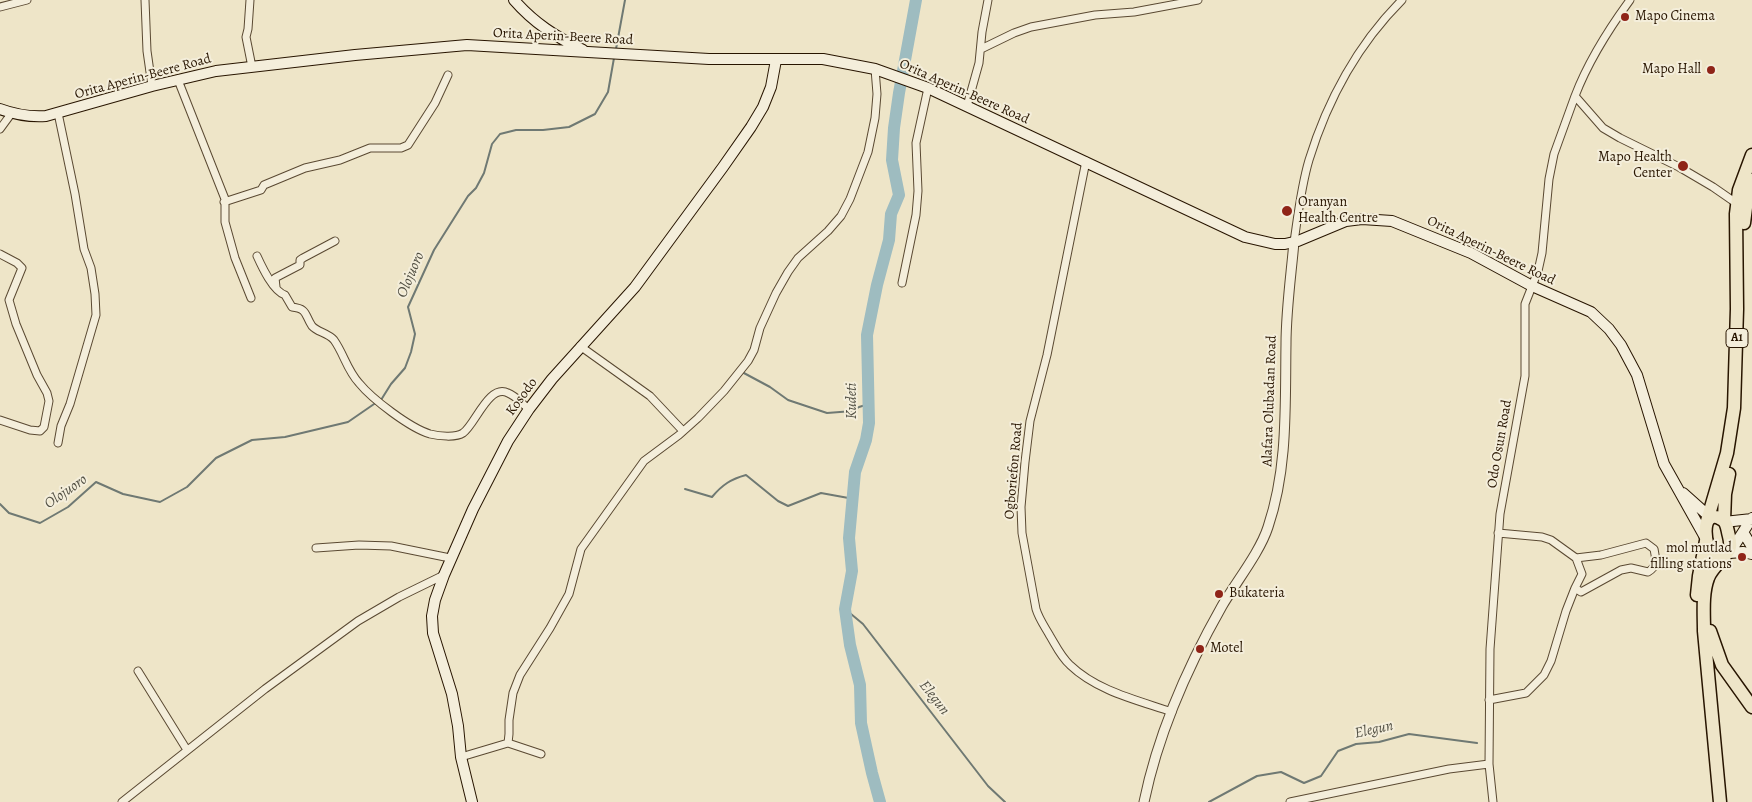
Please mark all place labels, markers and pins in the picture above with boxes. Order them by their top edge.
place label: Mapo Cinema [1635,9,1715,25]
marker: Mapo Cinema [1619,11,1631,23]
place label: Mapo Hall [1642,62,1701,78]
marker: Mapo Hall [1705,64,1717,76]
place label: Mapo Health Center [1598,150,1672,182]
marker: Mapo Health Center [1676,159,1690,173]
place label: Oranyan Health Centre [1298,195,1378,228]
marker: Oranyan Health Centre [1280,204,1294,218]
place label: mol mutlad filling stations [1650,541,1732,574]
marker: mol mutlad filling stations [1736,551,1748,563]
place label: Bukateria [1229,586,1285,602]
marker: Bukateria [1213,588,1225,600]
place label: Motel [1210,641,1243,657]
marker: Motel [1194,643,1206,655]

